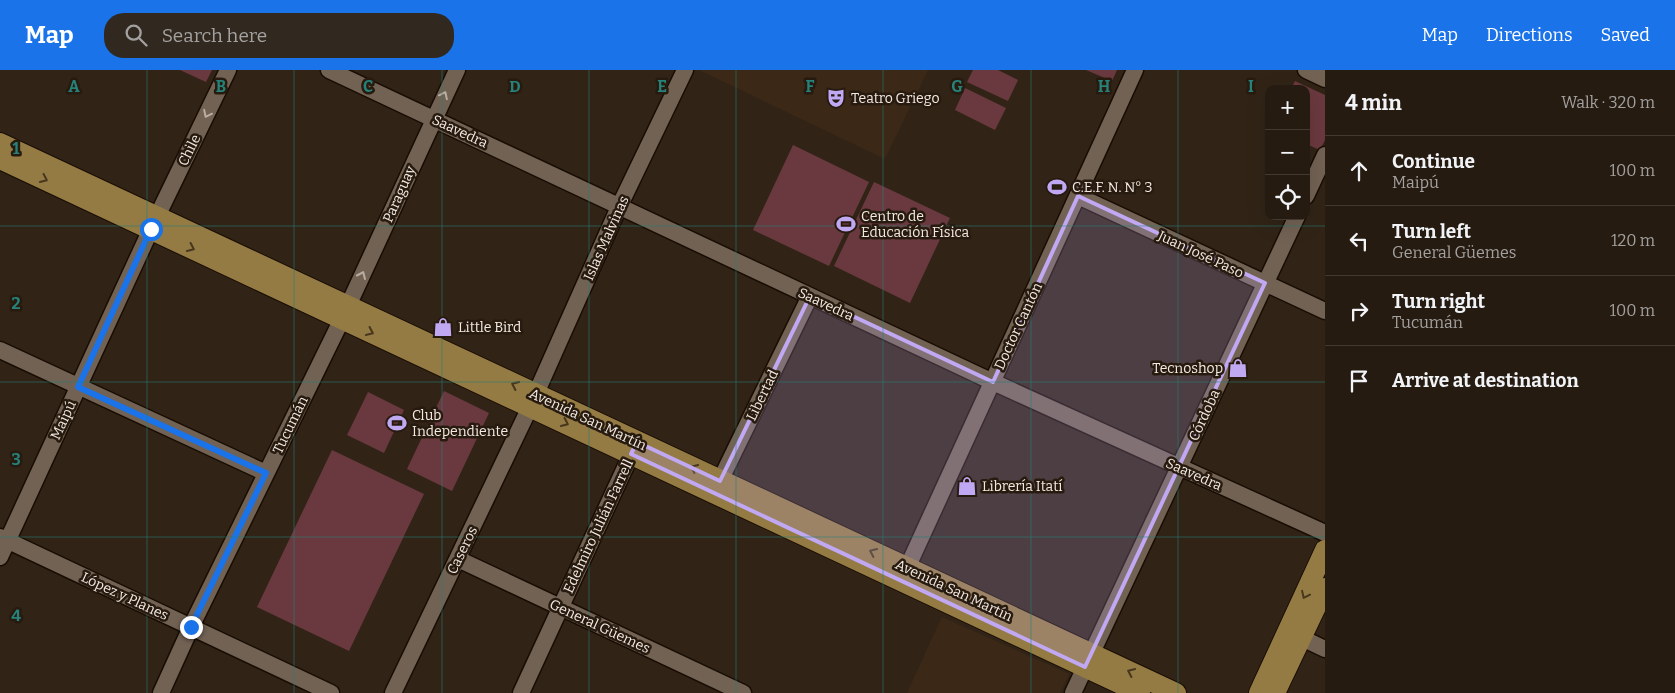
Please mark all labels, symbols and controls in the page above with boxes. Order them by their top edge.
search box [104,13,454,58]
text: Map [25,21,74,49]
icon: search [122,21,150,49]
text: Search here [162,24,267,47]
text: Map [1422,24,1458,46]
text: Directions [1486,24,1573,46]
text: Saved [1601,24,1650,46]
text: A [68,77,80,96]
text: B [216,77,226,96]
text: C [363,77,373,96]
text: D [509,77,521,96]
text: E [657,77,667,96]
text: F [806,77,815,96]
text: G [951,77,963,96]
text: H [1098,77,1111,96]
text: I [1248,77,1254,96]
map controls [1265,85,1310,220]
button: + [1265,85,1310,130]
theatre icon: Teatro Griego [825,87,847,109]
place label: Teatro Griego [851,90,939,107]
text: 4 min [1345,90,1402,116]
one-way arrow [438,91,449,100]
text: Walk · 320 m [1561,93,1655,112]
one-way arrow [203,109,213,118]
street label: Saavedra [429,111,491,152]
button: − [1265,130,1310,175]
street label: Chile [175,132,204,169]
text: 1 [13,139,20,158]
text: Continue [1392,150,1475,173]
icon: ahead [1345,157,1373,185]
text: 100 m [1610,161,1655,180]
street label: Paraguay [379,163,420,225]
one-way arrow [39,173,48,184]
text: Maipú [1392,173,1439,192]
button: locate [1265,175,1310,220]
sports icon: C.E.F. N. N° 3 [1046,176,1068,198]
place label: C.E.F. N. N° 3 [1072,179,1152,196]
street label: Islas Malvinas [580,193,633,283]
place label: Centro de Educación Física [861,208,970,241]
sports icon: Centro de Educación Física [835,213,857,235]
route start [140,218,163,241]
text: Turn left [1392,220,1471,243]
street label: Juan José Paso [1154,227,1246,282]
icon: left [1345,227,1373,255]
text: 120 m [1611,231,1655,250]
one-way arrow [186,242,195,253]
text: General Güemes [1392,243,1516,262]
one-way arrow [356,271,366,280]
street label: Doctor Cantón [991,280,1046,372]
street label: Saavedra [795,284,857,325]
text: Turn right [1392,290,1485,313]
text: 2 [11,294,21,313]
icon: right [1345,297,1373,325]
text: 100 m [1610,301,1655,320]
text: Tucumán [1392,313,1463,332]
shop icon: Little Bird [432,316,454,338]
place label: Little Bird [458,319,521,336]
one-way arrow [365,326,374,337]
shop icon: Tecnoshop [1227,357,1249,379]
place label: Tecnoshop [1152,360,1223,377]
street label: Libertad [743,367,782,423]
icon: arrive [1345,367,1373,395]
text: Arrive at destination [1392,369,1579,392]
one-way arrow [511,380,520,391]
street label: Avenida San Martín [527,385,649,454]
street label: Córdoba [1185,387,1224,444]
street label: Tucumán [269,393,312,457]
street label: Maipú [47,398,80,442]
place label: Club Independiente [412,407,508,440]
sports icon: Club Independiente [386,412,408,434]
one-way arrow [560,417,569,428]
text: 3 [11,450,21,469]
street label: Saavedra [1163,455,1225,494]
street label: Edelmiro Julián Farrell [560,457,637,596]
one-way arrow [690,464,699,475]
shop icon: Librería Itatí [956,475,978,497]
place label: Librería Itatí [982,478,1063,495]
street label: Caseros [444,523,481,577]
one-way arrow [869,548,878,559]
street label: Avenida San Martín [893,556,1015,625]
street label: López y Planes [78,569,171,624]
one-way arrow [1300,590,1311,599]
street label: General Güemes [547,596,653,657]
text: 4 [11,606,21,625]
route end [180,616,203,639]
one-way arrow [1127,668,1136,679]

